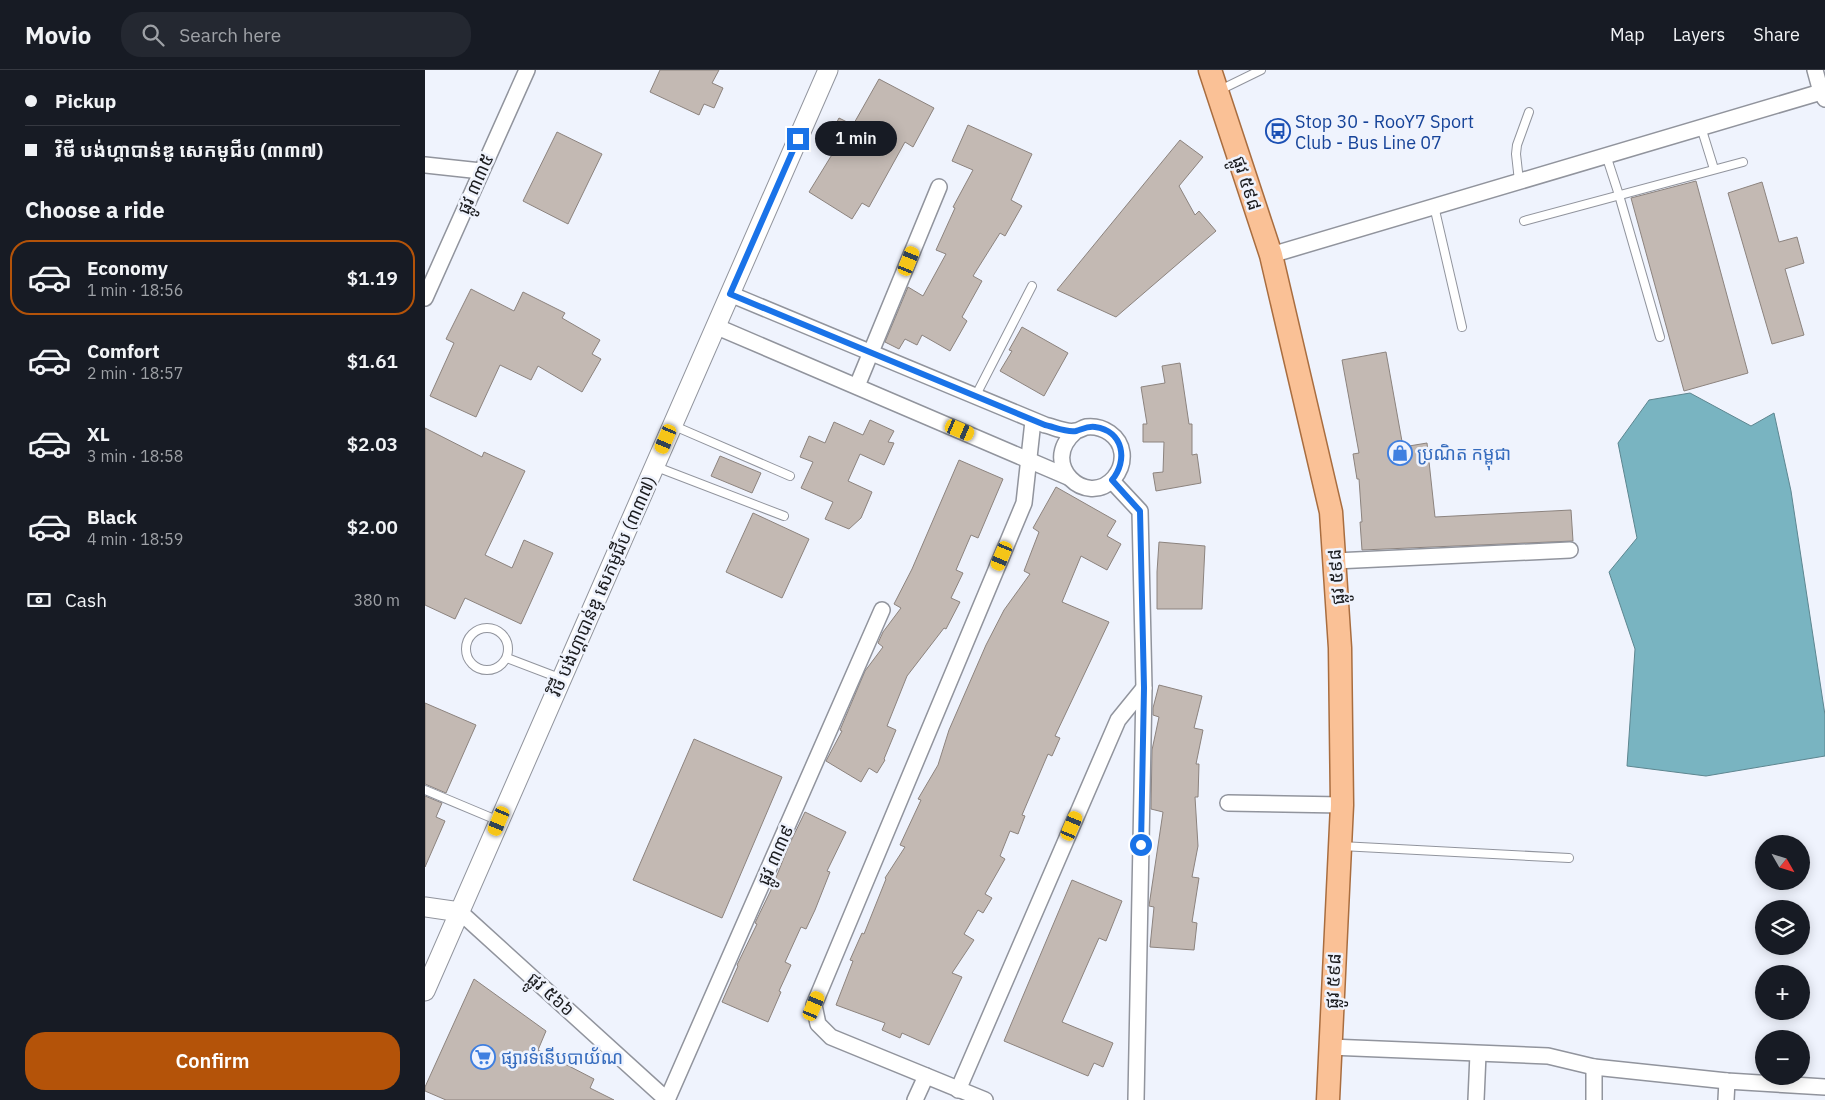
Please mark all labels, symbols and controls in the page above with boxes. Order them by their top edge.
search box [121,12,471,57]
text: Movio [25,19,91,51]
icon: search [139,21,167,49]
text: Search here [179,23,281,47]
text: Map [1610,23,1645,46]
text: Layers [1673,23,1725,46]
text: Share [1753,23,1800,46]
text: Pickup [55,89,116,113]
place label: Stop 30 - RooY7 Sport Club - Bus Line 07 [1295,110,1474,154]
bus stop icon: Stop 30 - RooY7 Sport Club - Bus Line 07 [1265,118,1291,144]
callout: 1 min [815,122,898,156]
route end [787,128,809,150]
text: 1 min [835,128,877,148]
text: វិថី បង់ហ្គាបាន់ឌូ សេកមូជីប (៣៣៧) [55,138,323,162]
street label: ផ្លូវ ៣៣៥ [451,150,503,220]
street label: ផ្លូវ ៥៩៨ [1222,153,1267,215]
text: Choose a ride [25,195,165,224]
car [896,244,921,278]
icon: car [27,255,72,300]
text: Economy [87,256,168,280]
text: $1.19 [347,266,398,290]
text: 1 min · 18:56 [87,280,183,300]
icon: car [27,338,72,383]
text: Comfort [87,339,160,363]
text: $1.61 [347,349,398,373]
text: 2 min · 18:57 [87,363,183,383]
car [943,417,976,443]
icon: car [27,421,72,466]
text: XL [87,422,110,446]
car [653,422,678,456]
text: $2.03 [347,432,398,456]
shop icon: ប្រណិត កម្ពុជា [1387,440,1413,466]
place label: ប្រណិត កម្ពុជា [1417,442,1511,471]
text: 3 min · 18:58 [87,446,183,466]
street label: វិថី បង់ហ្គាបាន់ឌូ សេកមូជីប (៣៣៧) [543,472,662,701]
icon: car [27,504,72,549]
text: Black [87,505,137,529]
text: $2.00 [347,515,398,539]
text: 4 min · 18:59 [87,529,183,549]
car [989,539,1014,573]
street label: ផ្លូវ ៥៩៨ [1323,548,1355,606]
icon: cash [25,586,53,614]
text: Cash [65,588,107,612]
text: 380 m [353,590,400,610]
car [486,804,511,838]
car [1059,809,1084,843]
street label: ផ្លូវ ៣៣៩ [751,821,803,891]
route start [1130,834,1152,856]
north arrow [1755,835,1810,890]
map controls [1755,835,1810,1085]
button: layers [1755,900,1810,955]
street label: ផ្លូវ ៥៩៨ [1320,953,1351,1010]
button: + [1755,965,1810,1020]
street label: ផ្លូវ ៥៦៦ [519,967,579,1025]
car [801,989,826,1023]
button: − [1755,1030,1810,1085]
button: Confirm [25,1032,400,1090]
supermarket icon: ផ្សារទំនើបបាយ័ណ [470,1044,496,1070]
place label: ផ្សារទំនើបបាយ័ណ [501,1046,623,1069]

